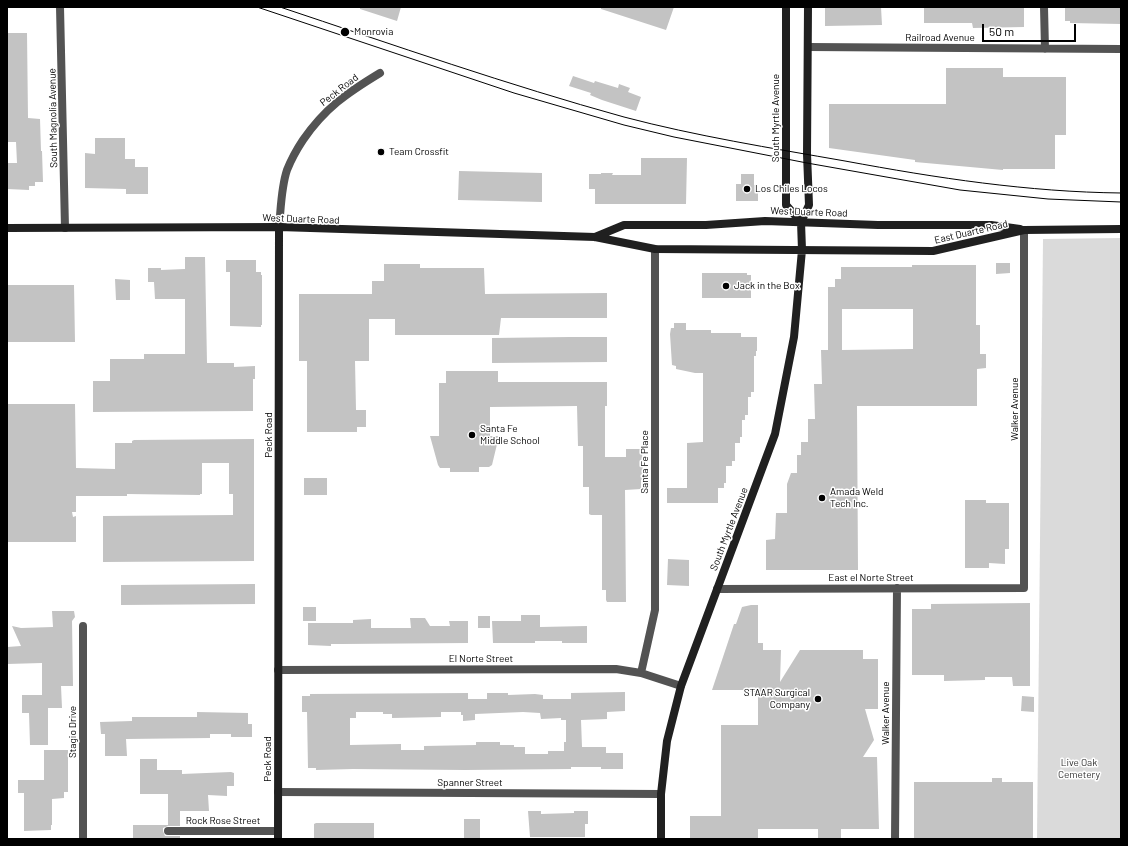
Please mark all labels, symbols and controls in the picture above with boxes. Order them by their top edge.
scale bar [984,16,1078,42]
text: 50 m [989,24,1014,38]
marker: Monrovia [339,26,351,38]
place label: Monrovia [354,26,393,38]
street label: Railroad Avenue [905,32,975,44]
street label: South Magnolia Avenue [46,68,60,168]
street label: Peck Road [317,71,361,109]
street label: South Myrtle Avenue [770,74,782,162]
place label: Team Crossfit [389,146,449,158]
marker: Team Crossfit [376,147,386,157]
place label: Los Chiles Locos [755,183,828,195]
marker: Los Chiles Locos [742,184,752,194]
street label: West Duarte Road [770,205,848,219]
street label: West Duarte Road [262,212,340,226]
street label: East Duarte Road [933,218,1009,246]
place label: Jack in the Box [734,280,800,292]
marker: Jack in the Box [721,281,731,291]
street label: Walker Avenue [1009,377,1021,441]
street label: Peck Road [263,412,275,458]
place label: Santa Fe Middle School [480,423,540,446]
marker: Santa Fe Middle School [467,430,477,440]
street label: Santa Fe Place [639,430,651,494]
street label: South Myrtle Avenue [708,486,750,572]
place label: Amada Weld Tech Inc. [830,486,883,510]
marker: Amada Weld Tech Inc. [817,493,827,503]
street label: East el Norte Street [828,572,914,584]
street label: El Norte Street [449,653,513,665]
street label: Walker Avenue [880,681,892,745]
place label: STAAR Surgical Company [744,687,810,710]
marker: STAAR Surgical Company [813,694,823,704]
street label: Stagio Drive [67,706,79,758]
street label: Peck Road [262,736,274,782]
park label: Live Oak Cemetery [1058,757,1100,780]
street label: Spanner Street [437,777,503,789]
street label: Rock Rose Street [186,815,260,827]

